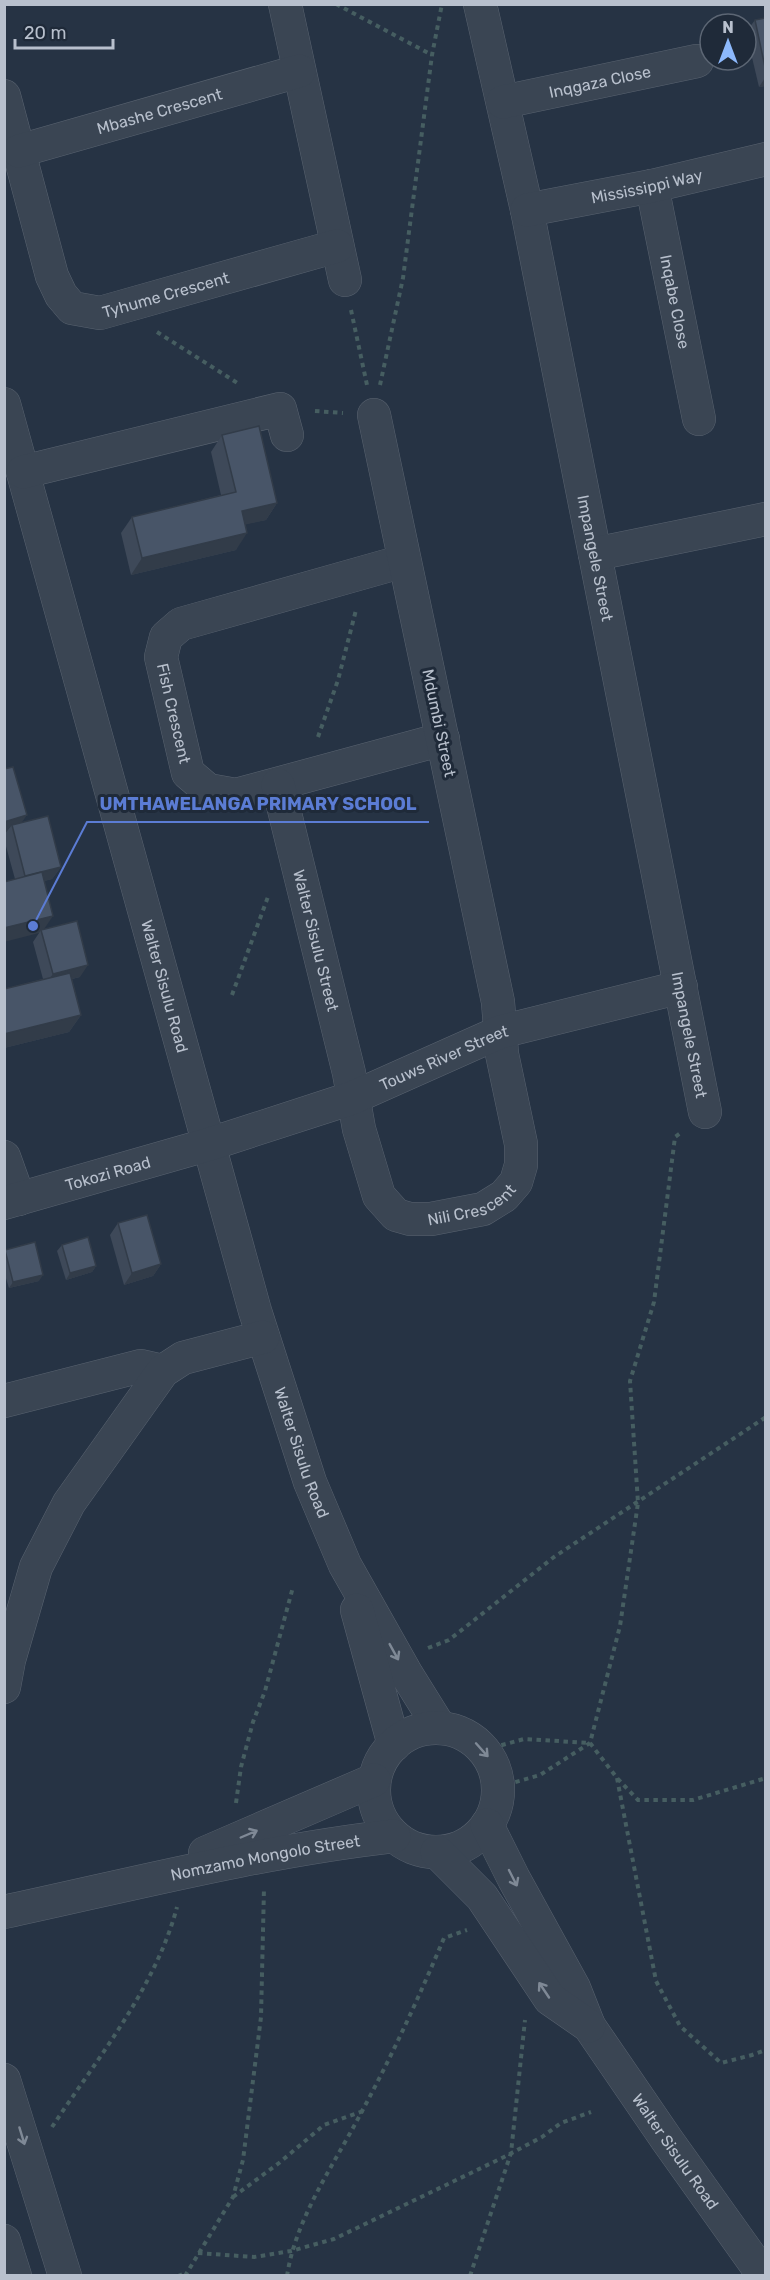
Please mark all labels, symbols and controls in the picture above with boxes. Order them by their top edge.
scale bar [15,12,112,50]
north arrow [698,12,758,72]
text: N [722,18,734,37]
text: 20 m [24,22,66,44]
street label: Inqgaza Close [547,61,653,102]
street label: Mbashe Crescent [95,84,224,138]
street label: Mississippi Way [589,165,704,207]
street label: Inqabe Close [657,253,694,351]
street label: Tyhume Crescent [100,268,231,321]
street label: Impangele Street [574,493,617,623]
street label: Fish Crescent [153,661,195,765]
street label: Mdumbi Street [418,667,460,779]
callout: UMTHAWELANGA PRIMARY SCHOOL [87,786,429,822]
text: UMTHAWELANGA PRIMARY SCHOOL [99,793,417,815]
street label: Walter Sisulu Street [290,867,343,1013]
street label: Walter Sisulu Road [138,918,193,1055]
street label: Impangele Street [668,970,712,1100]
street label: Touws River Street [376,1021,510,1094]
street label: Tokozi Road [63,1152,153,1194]
street label: Nili Crescent [426,1180,520,1229]
street label: Walter Sisulu Road [271,1385,333,1521]
one-way arrow [388,1643,400,1660]
one-way arrow [475,1742,489,1757]
one-way arrow [240,1828,258,1839]
street label: Nomzamo Mongolo Street [169,1831,361,1884]
one-way arrow [508,1868,519,1886]
one-way arrow [538,1982,550,1999]
street label: Walter Sisulu Road [628,2090,723,2213]
one-way arrow [17,2126,28,2145]

